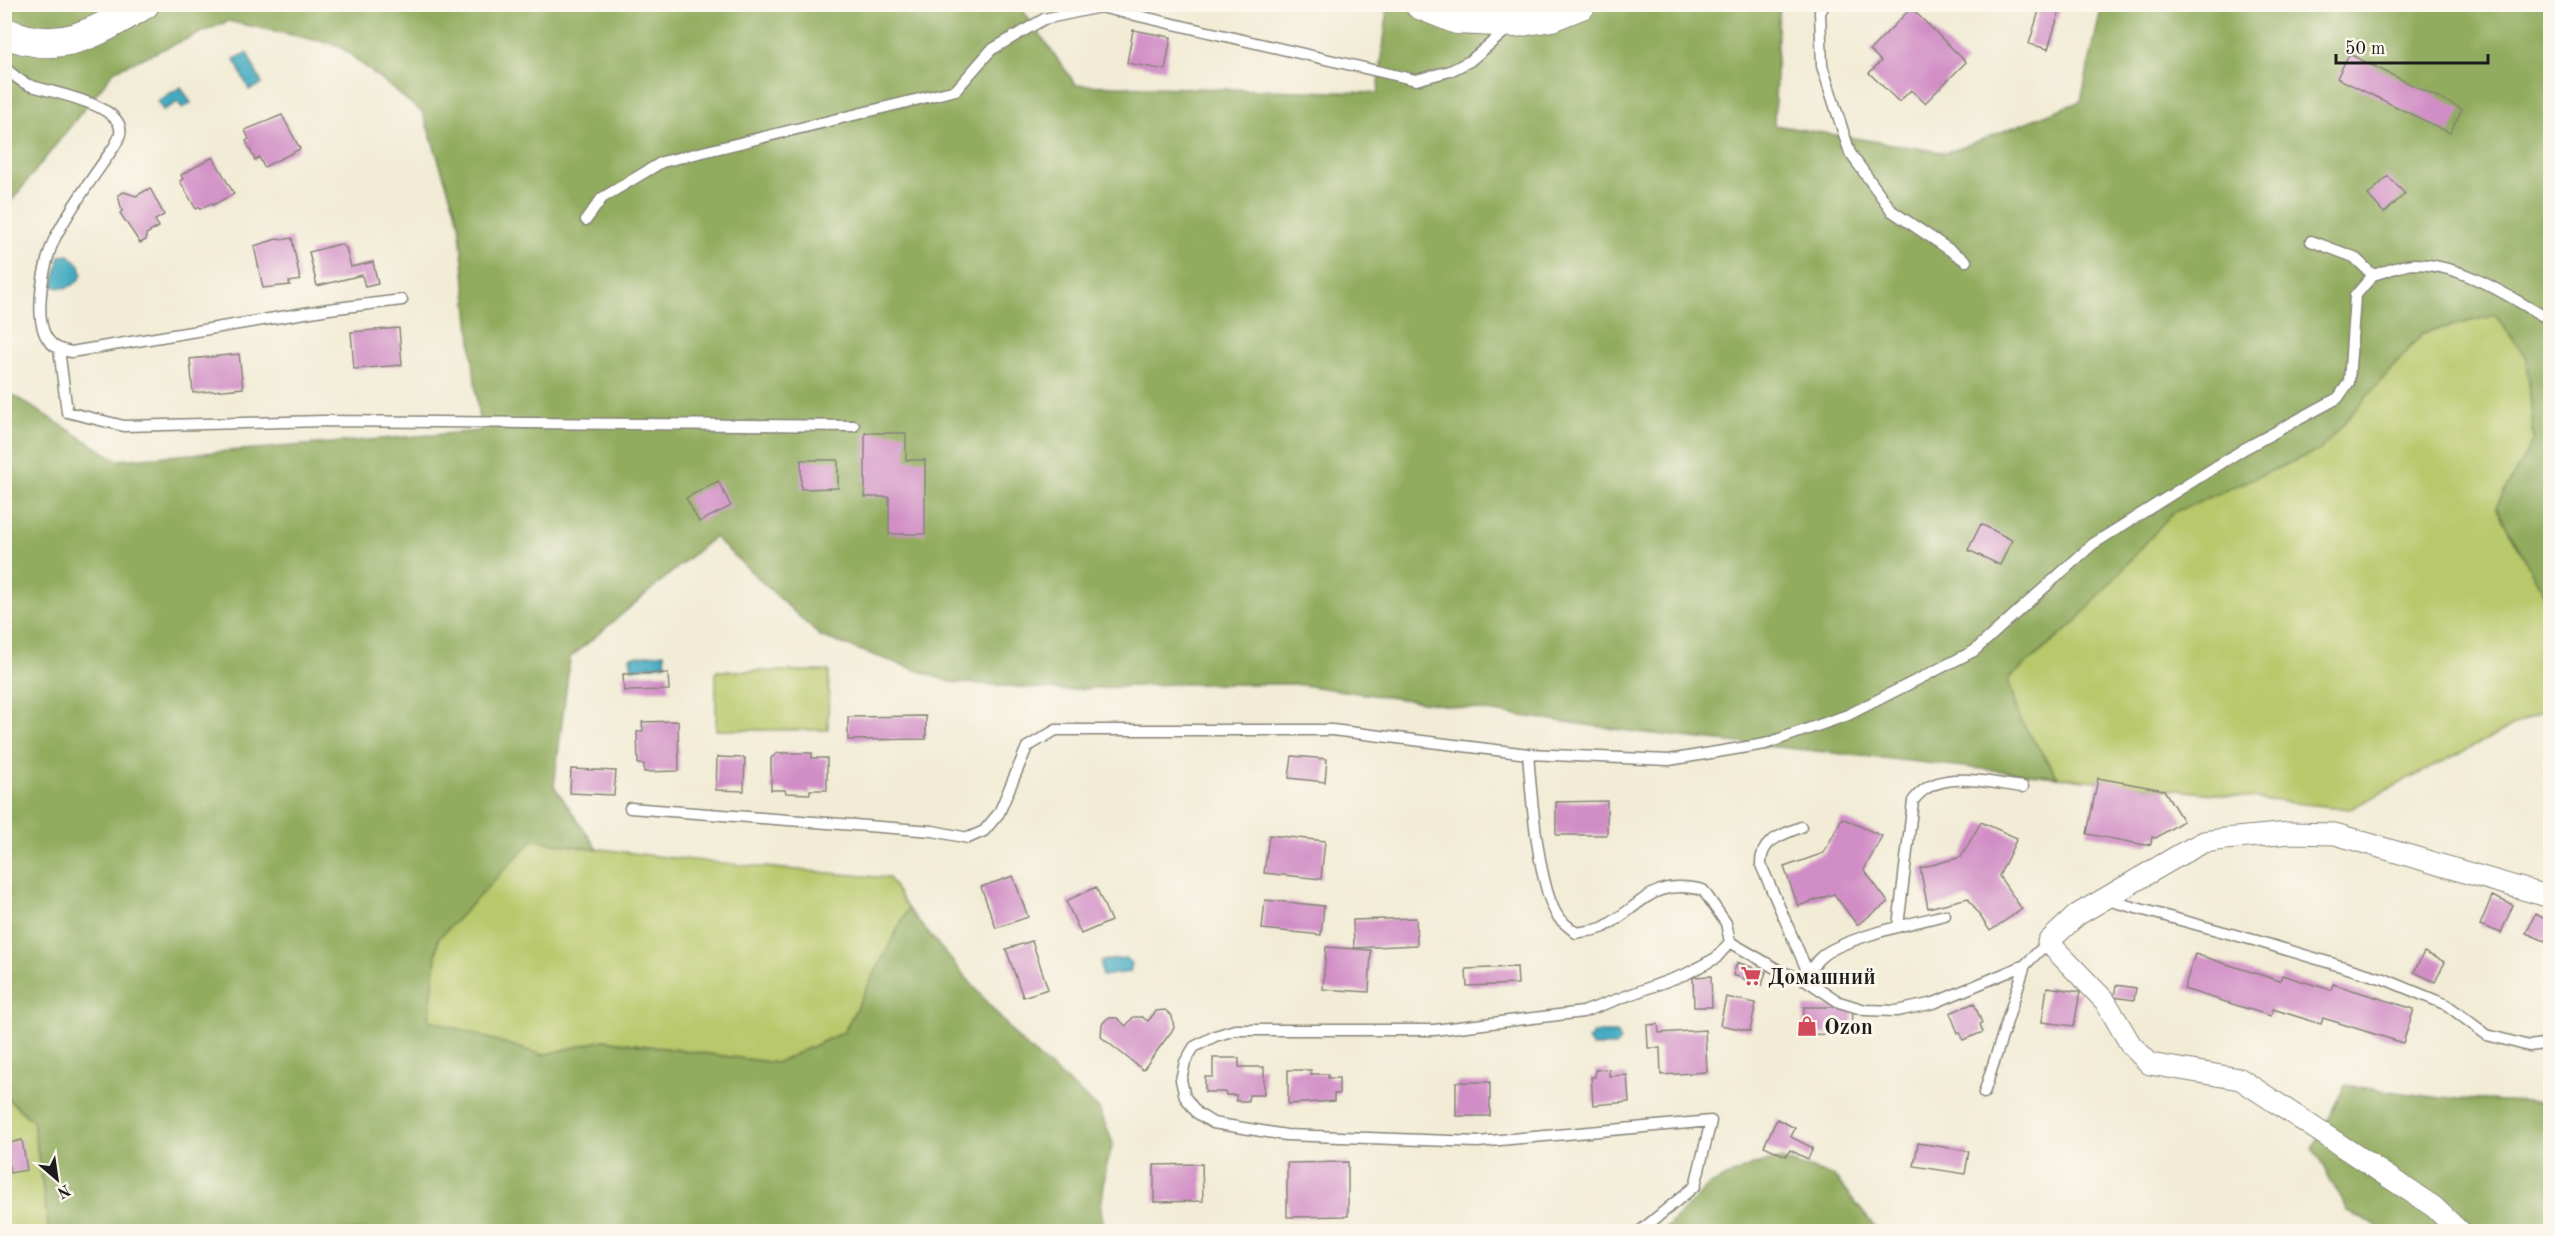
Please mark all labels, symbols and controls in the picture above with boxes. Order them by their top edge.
scale bar [2336,27,2488,65]
text: 50 m [2345,40,2385,58]
supermarket icon: Домашний [1739,964,1763,988]
place label: Домашний [1768,967,1876,989]
shop icon: Ozon [1795,1014,1819,1038]
place label: Ozon [1824,1017,1873,1039]
north arrow [27,1149,87,1209]
text: N [53,1180,73,1201]

